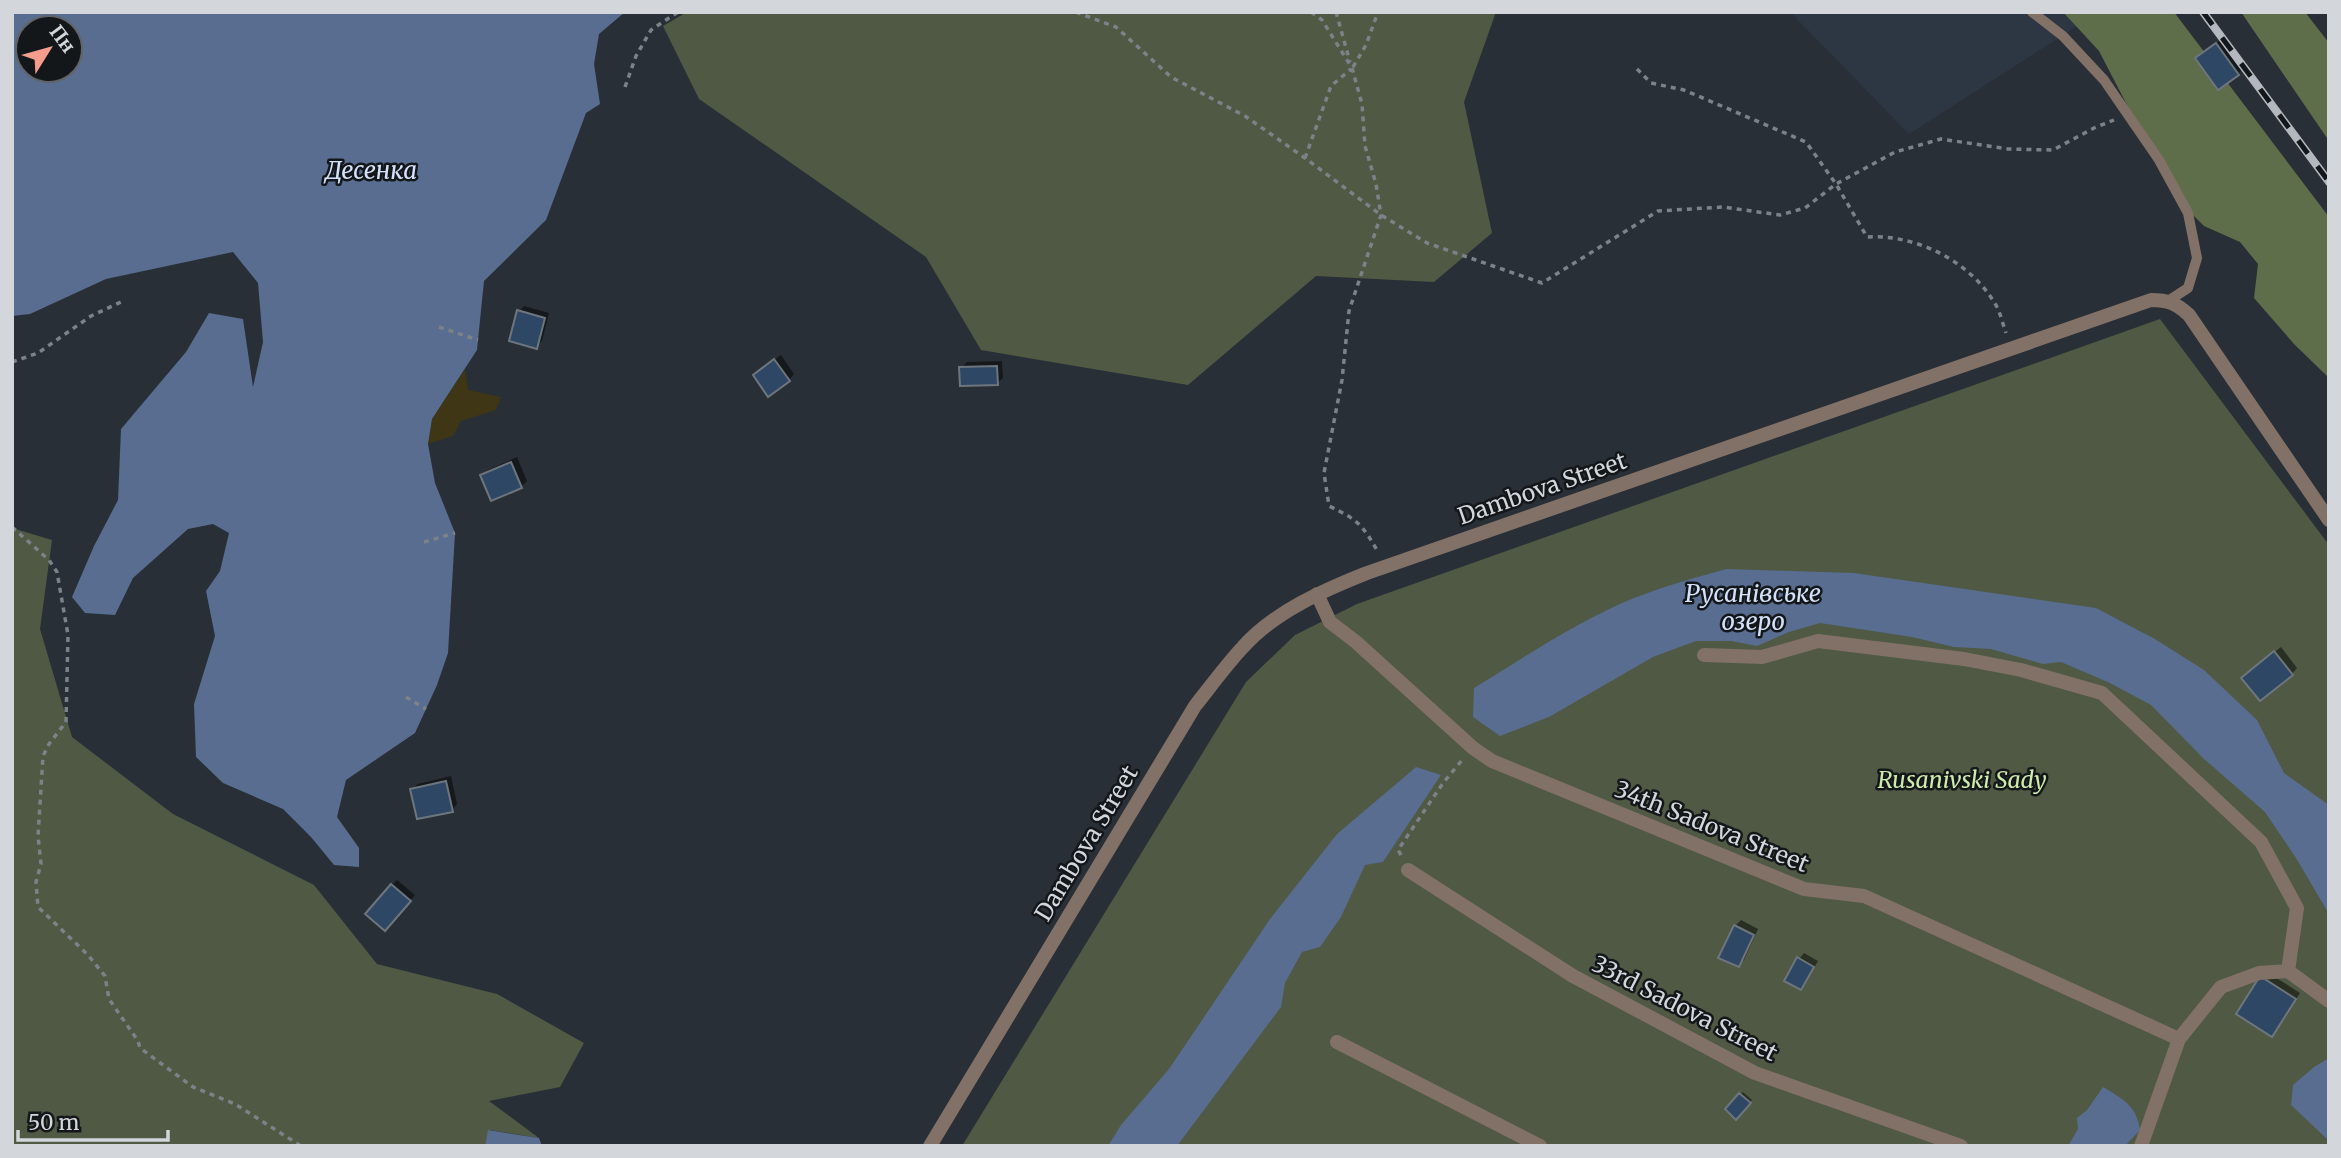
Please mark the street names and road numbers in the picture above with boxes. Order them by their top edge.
street label: Dambova Street [1454,446,1630,530]
street label: Dambova Street [1028,760,1144,926]
street label: 34th Sadova Street [1611,774,1813,878]
street label: 33rd Sadova Street [1587,949,1783,1067]

